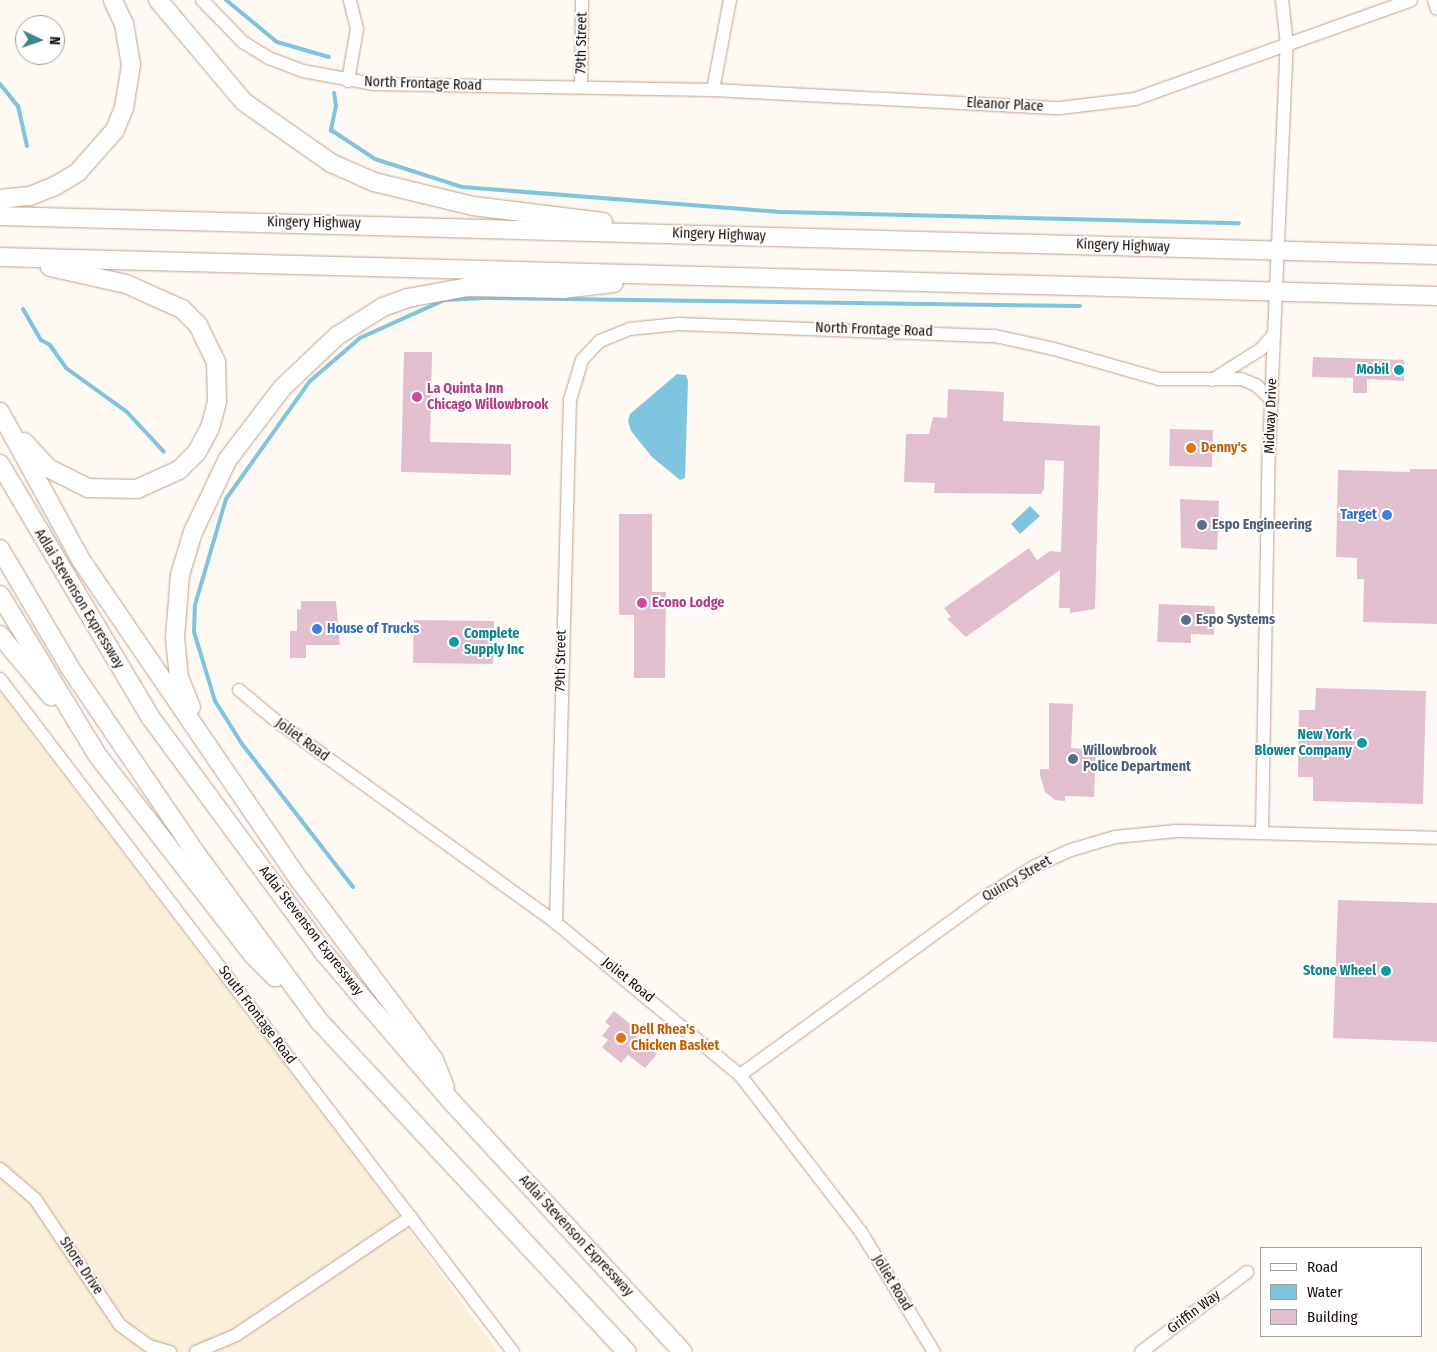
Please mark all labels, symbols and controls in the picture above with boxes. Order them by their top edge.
street label: 79th Street [573,12,591,74]
north arrow [15,15,65,65]
text: N [46,36,63,45]
street label: North Frontage Road [364,74,482,94]
street label: Eleanor Place [966,95,1044,115]
street label: Kingery Highway [267,214,361,232]
street label: Kingery Highway [672,225,766,245]
street label: Kingery Highway [1076,236,1170,256]
street label: North Frontage Road [815,320,933,340]
place label: Mobil [1356,362,1389,378]
marker: Mobil [1393,364,1405,376]
street label: Midway Drive [1261,378,1281,454]
place label: La Quinta Inn Chicago Willowbrook [427,381,548,414]
marker: La Quinta Inn Chicago Willowbrook [411,391,423,403]
place label: Denny's [1201,440,1247,456]
marker: Denny's [1185,442,1197,454]
place label: Target [1340,507,1377,523]
marker: Target [1381,509,1393,521]
place label: Espo Engineering [1212,517,1312,533]
marker: Espo Engineering [1196,519,1208,531]
street label: Adlai Stevenson Expressway [31,526,127,672]
place label: Econo Lodge [652,595,724,611]
marker: Econo Lodge [636,597,648,609]
place label: Espo Systems [1196,612,1275,628]
marker: Espo Systems [1180,614,1192,626]
place label: House of Trucks [327,621,419,637]
marker: House of Trucks [311,623,323,635]
place label: Complete Supply Inc [464,626,524,658]
street label: 79th Street [552,630,570,692]
marker: Complete Supply Inc [448,636,460,648]
street label: Joliet Road [272,715,332,765]
place label: New York Blower Company [1255,727,1352,760]
marker: New York Blower Company [1356,737,1368,749]
place label: Willowbrook Police Department [1083,743,1191,776]
marker: Willowbrook Police Department [1067,753,1079,765]
street label: Quincy Street [979,852,1055,906]
street label: Adlai Stevenson Expressway [255,863,367,999]
street label: Joliet Road [599,954,657,1006]
street label: South Frontage Road [215,963,299,1067]
place label: Stone Wheel [1303,963,1376,979]
marker: Stone Wheel [1380,965,1392,977]
place label: Dell Rhea's Chicken Basket [631,1022,719,1054]
marker: Dell Rhea's Chicken Basket [615,1032,627,1044]
street label: Adlai Stevenson Expressway [515,1172,637,1300]
street label: Shore Drive [56,1234,106,1298]
legend [1260,1247,1422,1337]
street label: Joliet Road [869,1252,915,1314]
text: Road [1307,1258,1338,1276]
text: Water [1307,1283,1342,1301]
street label: Griffin Way [1164,1287,1224,1337]
text: Building [1307,1308,1358,1326]

